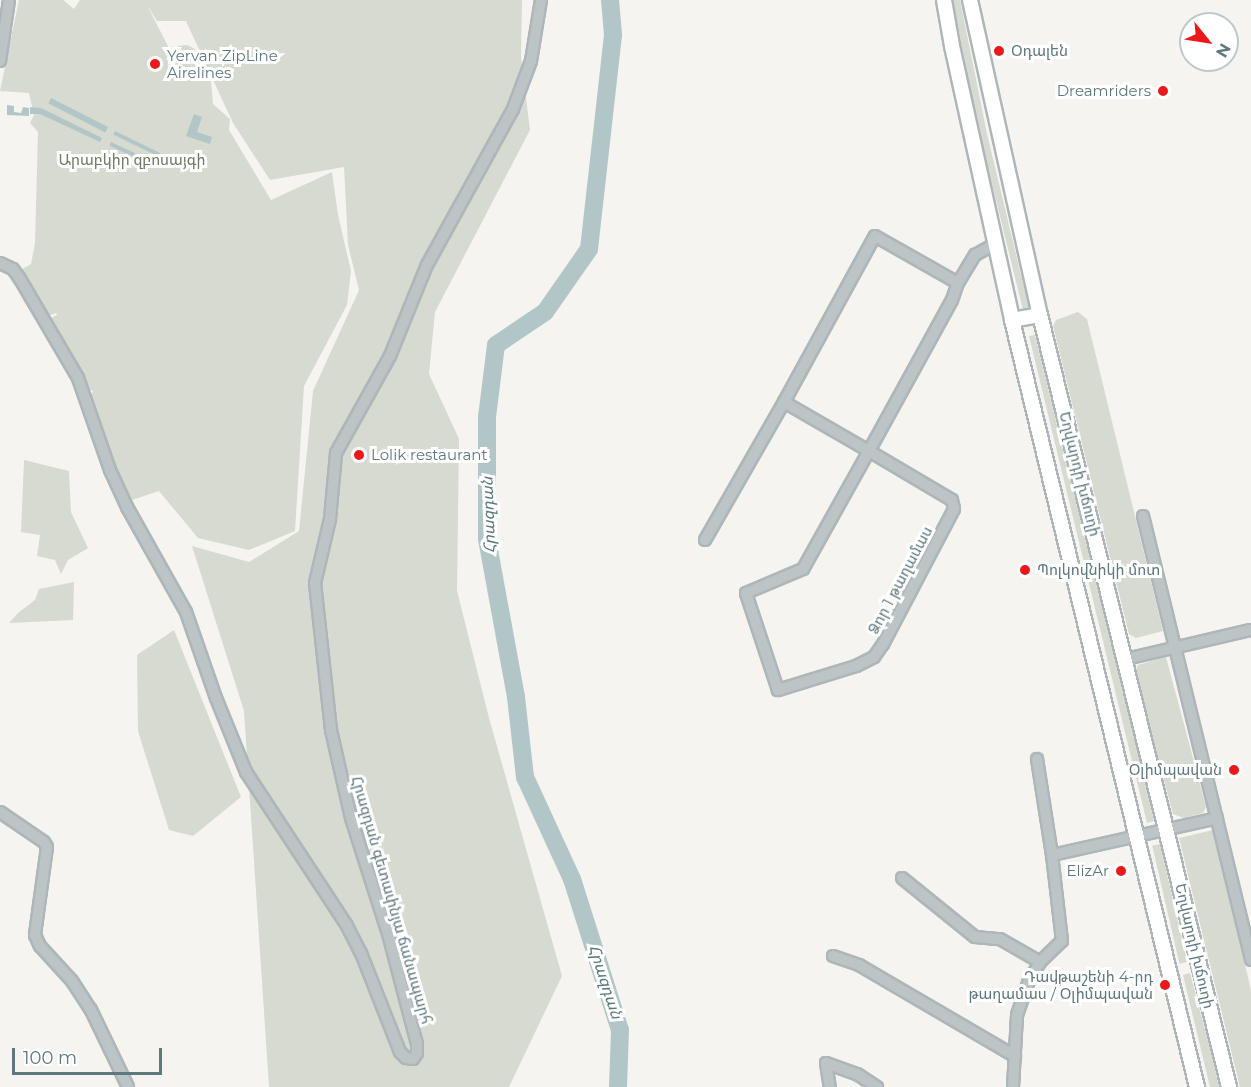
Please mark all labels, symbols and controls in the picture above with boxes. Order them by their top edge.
north arrow [1179,12,1239,72]
text: N [1212,40,1235,61]
place label: Օդալեն [1011,42,1068,60]
marker: Օդալեն [992,44,1006,58]
place label: Yervan ZipLine Airelines [167,46,278,81]
marker: Yervan ZipLine Airelines [148,57,162,71]
place label: Dreamriders [1057,82,1151,100]
marker: Dreamriders [1156,84,1170,98]
park label: Արաբկիր զբոսայգի [59,151,205,169]
street label: Եղվարդի խճուղի [1056,410,1104,538]
place label: Lolik restaurant [371,446,488,464]
marker: Lolik restaurant [352,448,366,462]
water label: Հրազդան [478,476,500,554]
street label: Ձոր 1 թաղամաս [864,523,936,637]
place label: Պոլկովնիկի մոտ [1037,561,1160,579]
marker: Պոլկովնիկի մոտ [1018,563,1032,577]
place label: Օլիմպավան [1129,761,1222,779]
marker: Օլիմպավան [1227,763,1241,777]
street label: Հրազդան գետափնյա ճանապարհ [348,774,436,1026]
place label: ElizAr [1066,862,1109,880]
marker: ElizAr [1114,864,1128,878]
street label: Եղվարդի խճուղի [1172,882,1218,1010]
water label: Հրազդան [584,943,626,1021]
place label: Դավթաշենի 4-րդ թաղամաս / Օլիմպավան [968,967,1153,1002]
marker: Դավթաշենի 4-րդ թաղամաս / Օլիմպավան [1158,978,1172,992]
scale bar [15,1036,165,1074]
text: 100 m [23,1047,77,1069]

